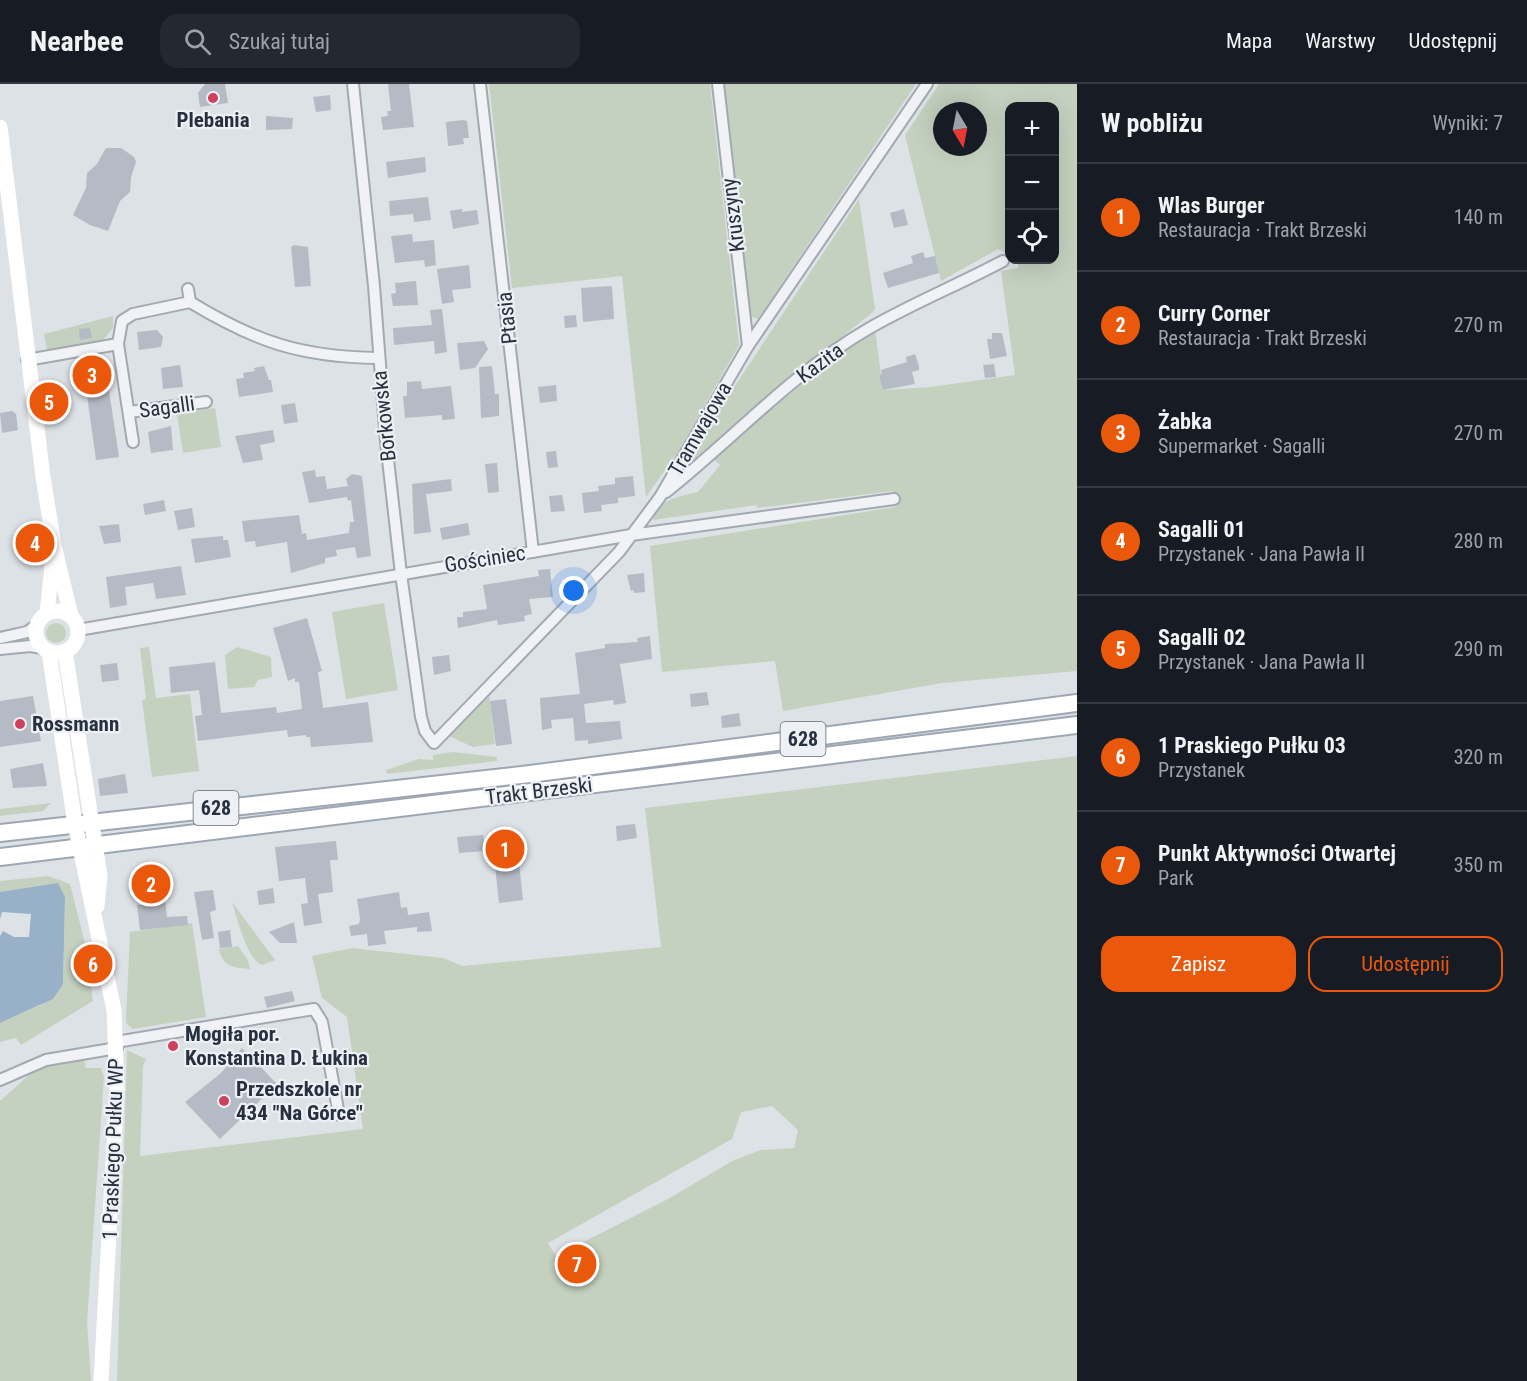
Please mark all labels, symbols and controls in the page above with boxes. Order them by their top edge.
search box [160,14,580,68]
text: Nearbee [30,25,124,58]
icon: search [181,25,214,58]
text: Szukaj tutaj [229,29,330,54]
text: Mapa [1226,29,1272,53]
text: Warstwy [1305,29,1376,53]
text: Udostępnij [1409,29,1497,53]
marker: Plebania [206,91,220,105]
north arrow [933,102,987,156]
map controls [1005,102,1059,264]
button: + [1005,102,1059,156]
place label: Plebania [176,108,250,132]
text: W pobliżu [1101,108,1203,138]
text: Wyniki: 7 [1432,111,1503,135]
button: − [1005,156,1059,210]
street label: Kruszyny [717,176,749,253]
text: Wlas Burger [1158,193,1265,218]
text: 1 [1115,205,1126,229]
text: 140 m [1454,205,1503,229]
button: locate [1005,210,1059,264]
text: Restauracja · Trakt Brzeski [1158,218,1367,242]
street label: Ptasia [492,291,522,345]
text: Curry Corner [1158,301,1270,326]
text: 2 [1115,313,1126,337]
text: 270 m [1454,313,1503,337]
text: Restauracja · Trakt Brzeski [1158,326,1367,350]
street label: Kazita [792,338,848,388]
pin: 3 [72,352,112,398]
street label: Borkowska [367,369,401,463]
street label: Tramwajowa [663,378,737,480]
pin: 5 [29,380,68,424]
street label: Sagalli [138,391,196,423]
text: Żabka [1158,409,1212,434]
text: 3 [1115,421,1126,445]
text: 270 m [1454,421,1503,445]
text: Supermarket · Sagalli [1158,434,1325,458]
text: Sagalli 01 [1158,517,1246,542]
pin: 4 [15,520,54,566]
text: 4 [1115,529,1126,553]
text: 280 m [1454,529,1503,553]
street label: Gościniec [443,541,527,577]
text: Przystanek · Jana Pawła II [1158,542,1365,566]
your location [559,576,588,605]
text: Sagalli 02 [1158,625,1246,650]
text: 5 [1115,637,1126,661]
text: 290 m [1454,637,1503,661]
text: Przystanek · Jana Pawła II [1158,650,1365,674]
place label: Rossmann [32,712,119,736]
marker: Rossmann [13,717,27,731]
road number: 628 [780,722,826,756]
text: 1 Praskiego Pułku 03 [1158,733,1346,758]
text: 6 [1115,745,1126,769]
text: 320 m [1454,745,1503,769]
text: Przystanek [1158,758,1245,782]
street label: Trakt Brzeski [484,773,594,809]
road number: 628 [194,791,238,825]
pin: 1 [486,826,524,872]
text: Punkt Aktywności Otwartej [1158,841,1396,866]
text: 7 [1115,853,1126,877]
text: 350 m [1454,853,1503,877]
pin: 2 [132,862,170,906]
text: Park [1158,866,1194,890]
button: Zapisz [1101,936,1296,992]
button: Udostępnij [1308,936,1503,992]
pin: 6 [74,942,112,986]
place label: Mogiła por. Konstantina D. Łukina [185,1022,368,1070]
marker: Mogiła por. Konstantina D. Łukina [166,1039,180,1053]
street label: 1 Praskiego Pułku WP [98,1058,128,1240]
place label: Przedszkole nr 434 "Na Górce" [236,1077,363,1125]
marker: Przedszkole nr 434 "Na Górce" [217,1094,231,1108]
pin: 7 [558,1242,596,1286]

